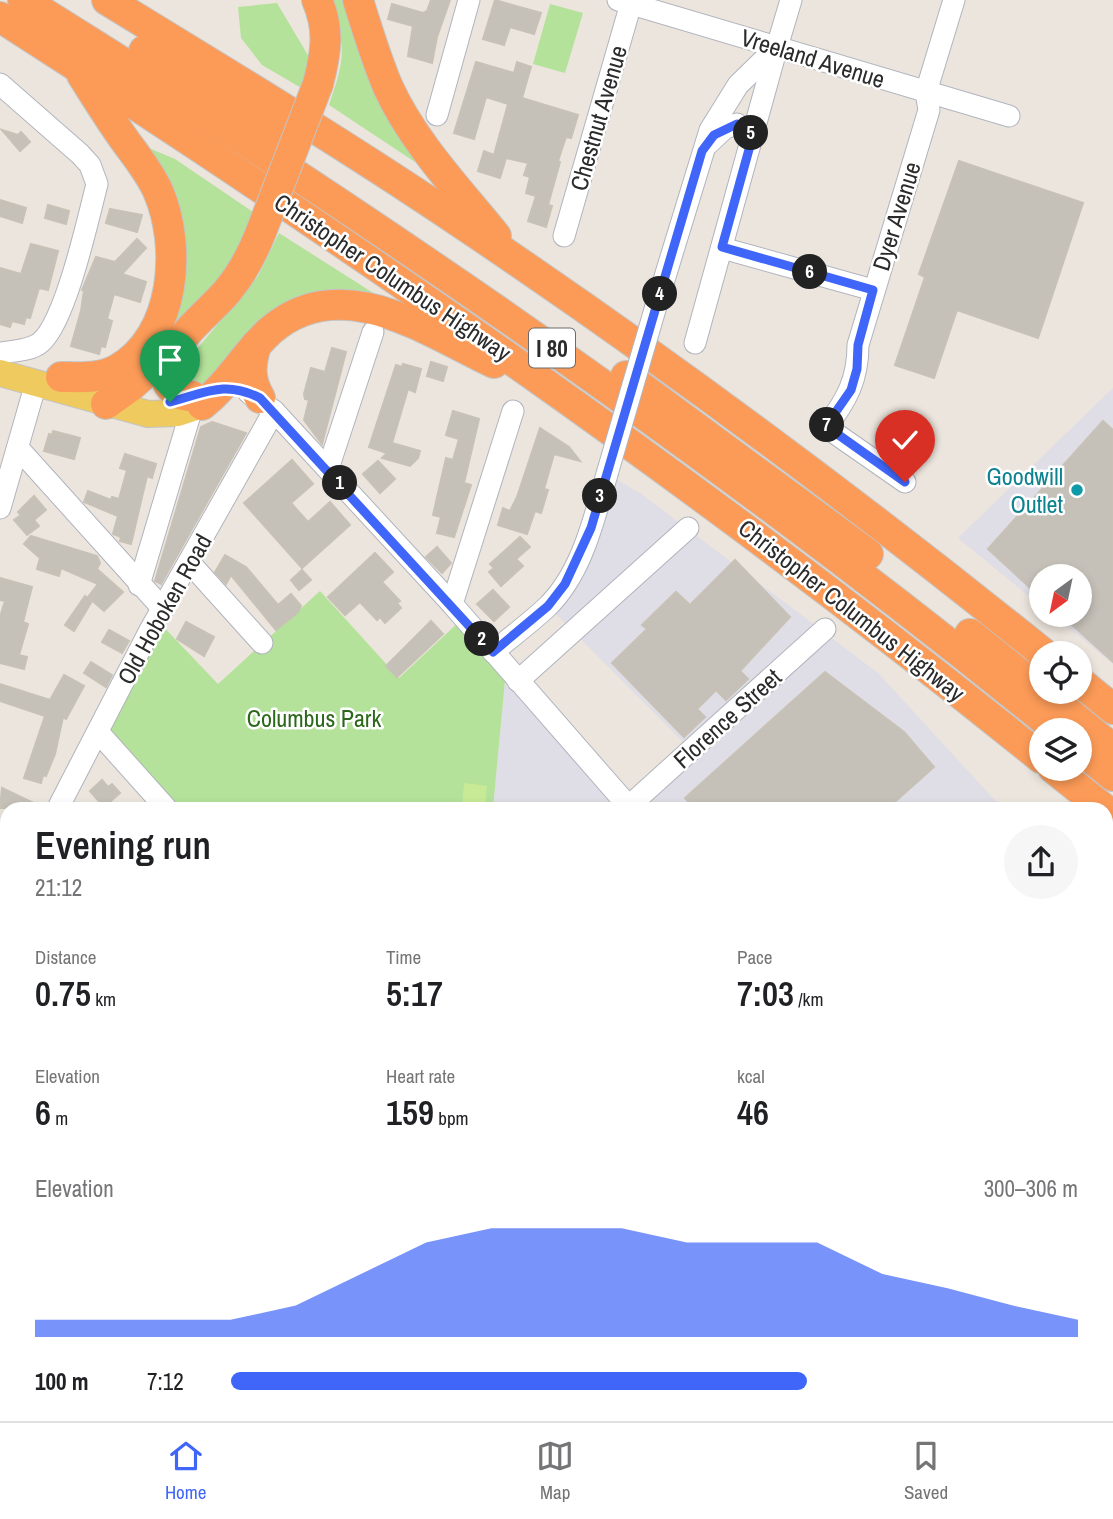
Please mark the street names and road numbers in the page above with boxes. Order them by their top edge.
street label: Vreeland Avenue [737,21,889,95]
street label: Chestnut Avenue [562,42,634,194]
street label: Dyer Avenue [864,158,928,274]
street label: Christopher Columbus Highway [268,186,518,368]
road number: I 80 [529,328,575,368]
street label: Christopher Columbus Highway [732,512,972,709]
street label: Old Hoboken Road [109,528,219,690]
street label: Florence Street [666,661,788,775]

